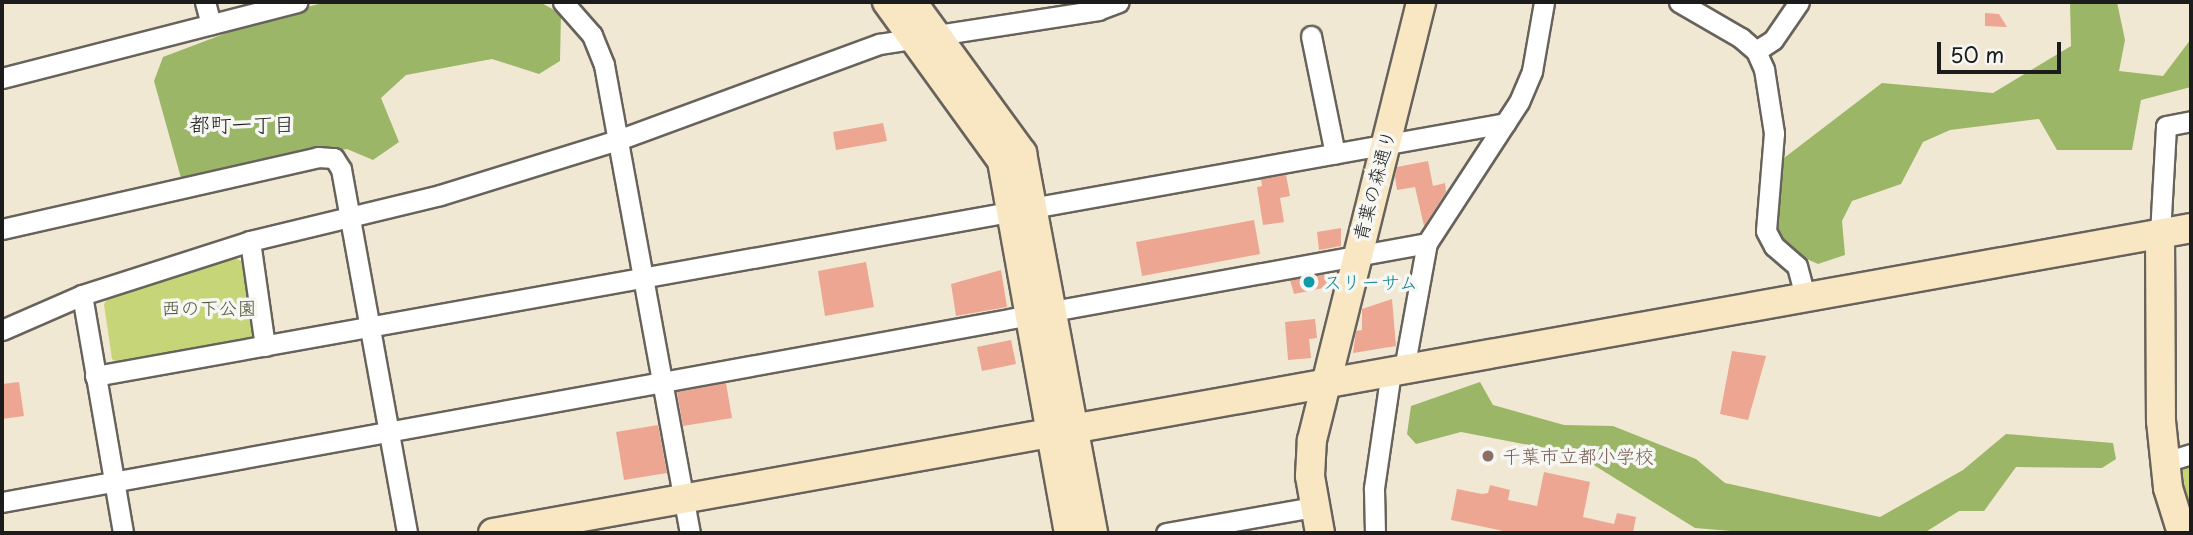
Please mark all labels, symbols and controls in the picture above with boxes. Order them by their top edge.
scale bar [1941,28,2065,72]
text: 50 m [1950,38,2004,70]
district label: 都町一丁目 [190,110,294,136]
street label: 青葉の森通り [1348,127,1400,243]
place label: スリーサム [1323,271,1418,293]
marker: スリーサム [1301,274,1317,290]
park label: 西の下公園 [162,297,256,319]
place label: 千葉市立都小学校 [1502,445,1654,467]
marker: 千葉市立都小学校 [1480,448,1496,464]

